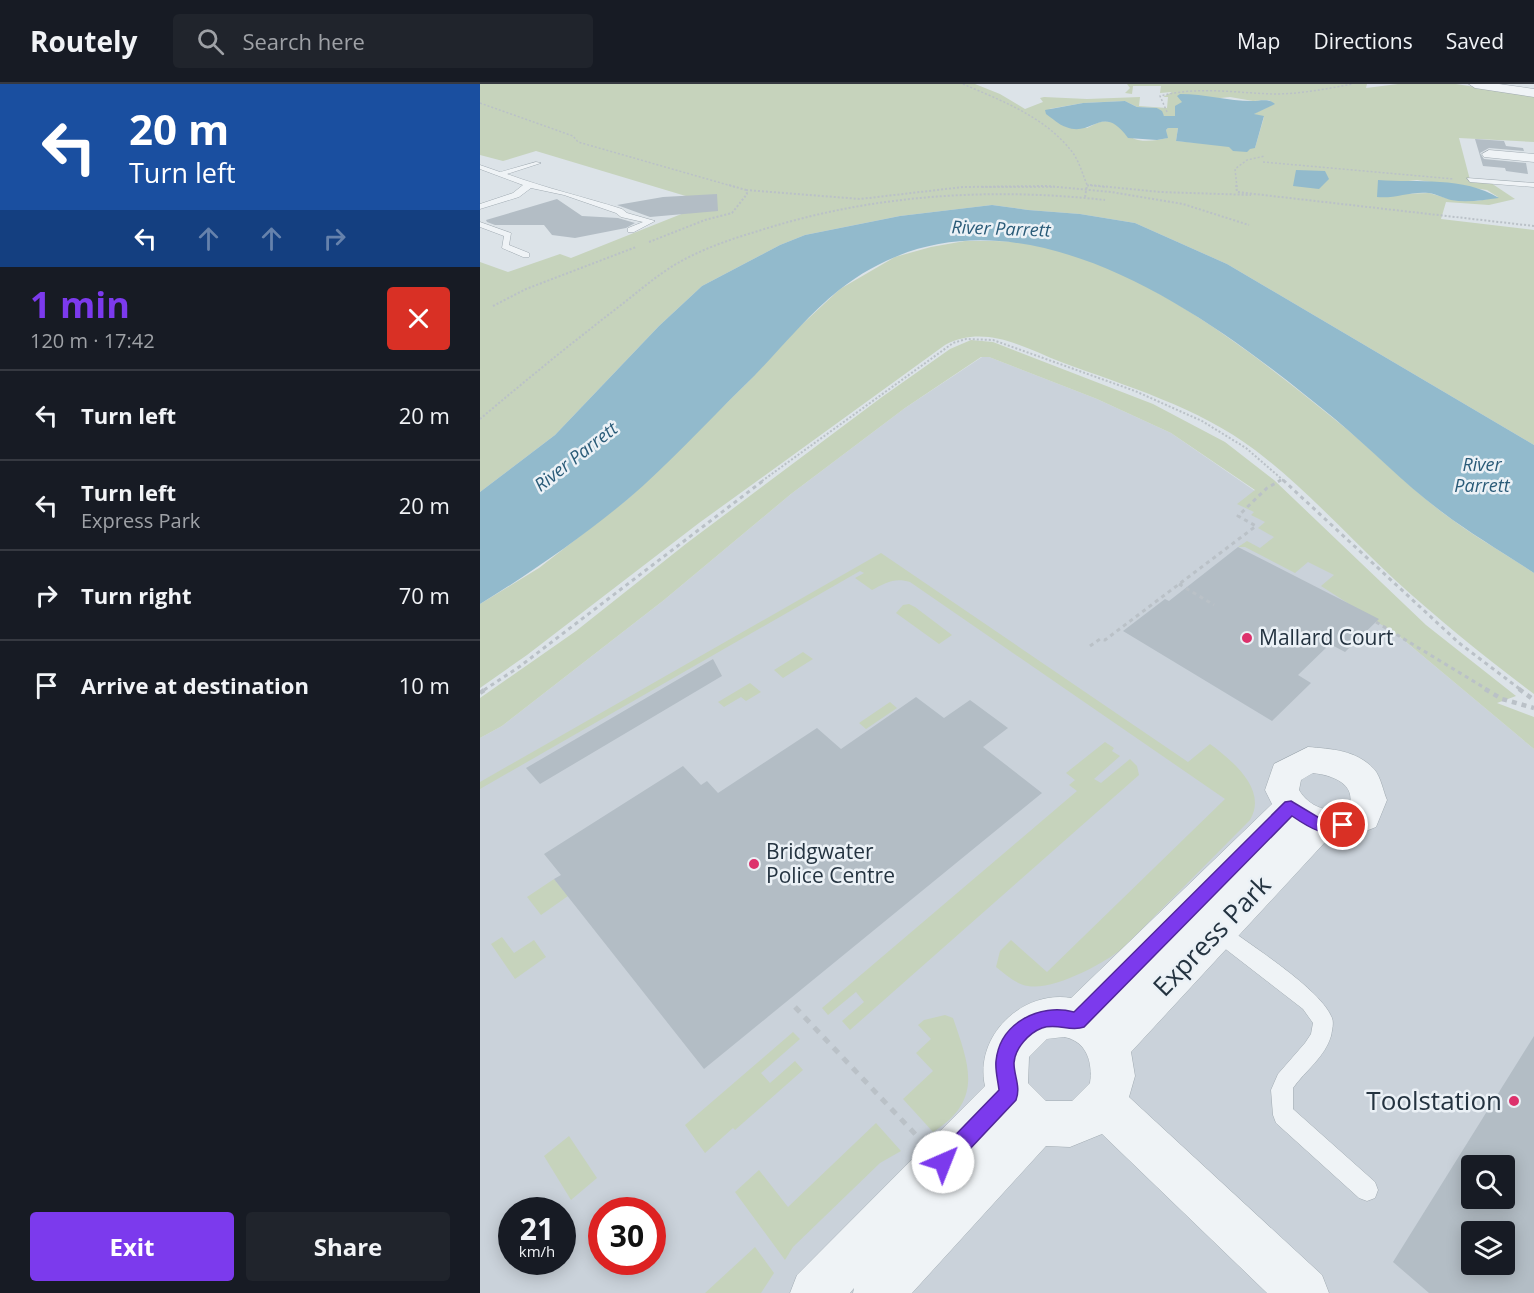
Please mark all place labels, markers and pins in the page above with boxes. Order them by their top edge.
place label: Mallard Court [1259,623,1394,651]
marker: Mallard Court [1240,631,1254,645]
pin [1317,799,1368,850]
place label: Bridgwater Police Centre [766,837,895,889]
marker: Bridgwater Police Centre [747,857,761,871]
place label: Toolstation [1366,1082,1502,1118]
marker: Toolstation [1507,1094,1521,1108]

